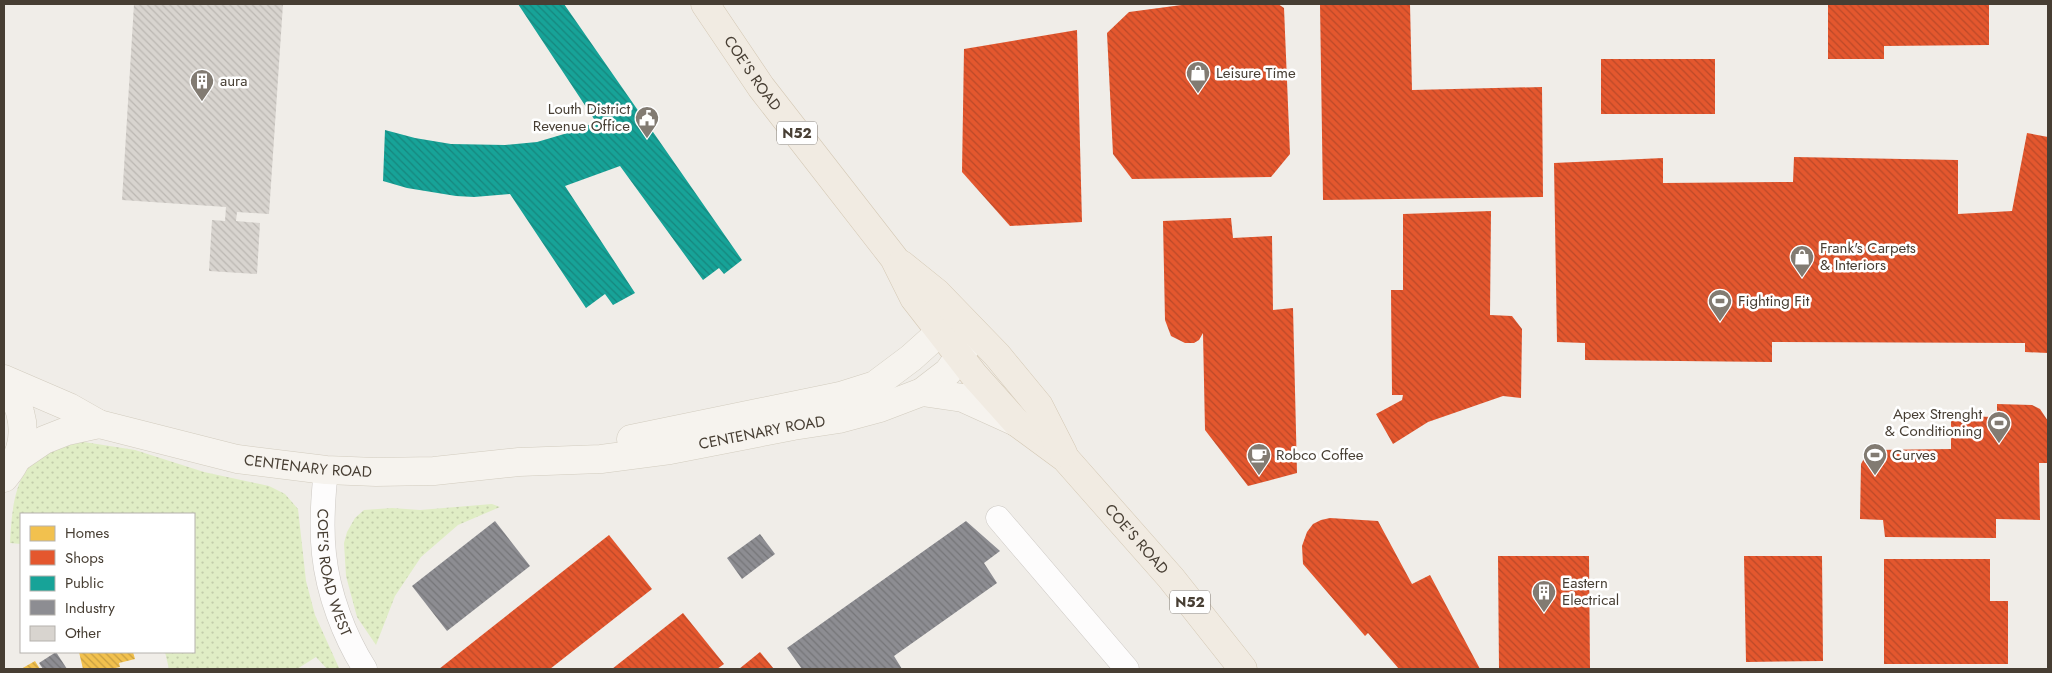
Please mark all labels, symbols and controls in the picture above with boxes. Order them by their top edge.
street label: COE'S ROAD [718,31,787,116]
shop icon: Leisure Time [1185,60,1211,94]
place label: Leisure Time [1216,62,1296,84]
building icon: aura [189,68,215,102]
place label: aura [220,70,247,92]
place label: Louth District Revenue Office [533,98,630,137]
public building icon: Louth District Revenue Office [634,105,660,139]
road number: N52 [777,122,817,144]
place label: Frank's Carpets & Interiors [1820,237,1916,276]
shop icon: Frank's Carpets & Interiors [1789,244,1815,278]
sports icon: Fighting Fit [1707,288,1733,322]
place label: Fighting Fit [1738,290,1810,312]
place label: Apex Strenght & Conditioning [1885,403,1982,442]
street label: CENTENARY ROAD [697,410,827,455]
sports icon: Apex Strenght & Conditioning [1986,410,2012,444]
cafe icon: Robco Coffee [1246,442,1272,476]
sports icon: Curves [1862,442,1888,476]
place label: Robco Coffee [1276,444,1364,466]
place label: Curves [1892,444,1936,466]
street label: CENTENARY ROAD [243,449,372,483]
street label: COE'S ROAD [1099,499,1174,579]
street label: COE'S ROAD WEST [312,508,357,640]
legend [20,513,195,653]
text: Homes [65,522,109,544]
text: Shops [65,547,104,569]
text: Public [65,572,104,594]
place label: Eastern Electrical [1562,572,1619,611]
building icon: Eastern Electrical [1531,579,1557,613]
road number: N52 [1170,590,1210,614]
text: Industry [65,597,115,619]
text: Other [65,622,102,644]

